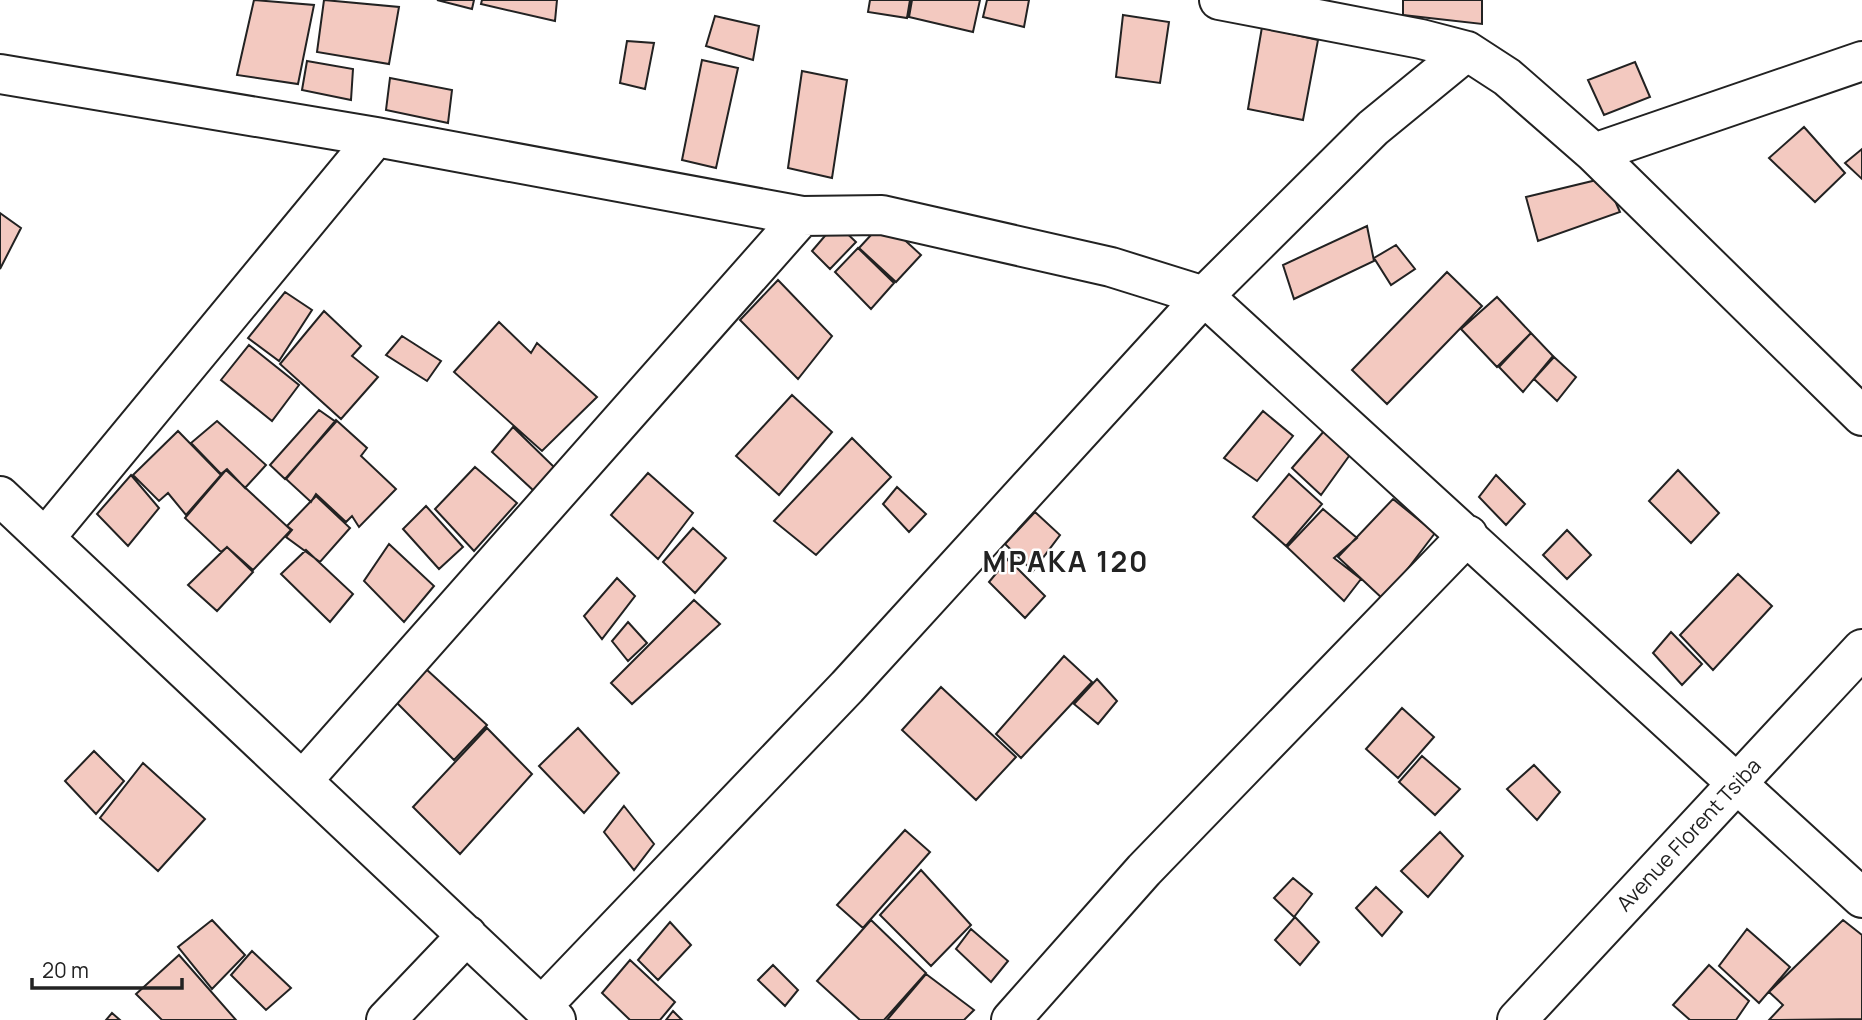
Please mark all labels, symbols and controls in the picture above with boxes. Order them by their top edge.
district label: MPAKA 120 [982,542,1150,580]
street label: Avenue Florent Tsiba [1610,752,1767,917]
scale bar [32,946,182,990]
text: 20 m [42,956,89,984]

